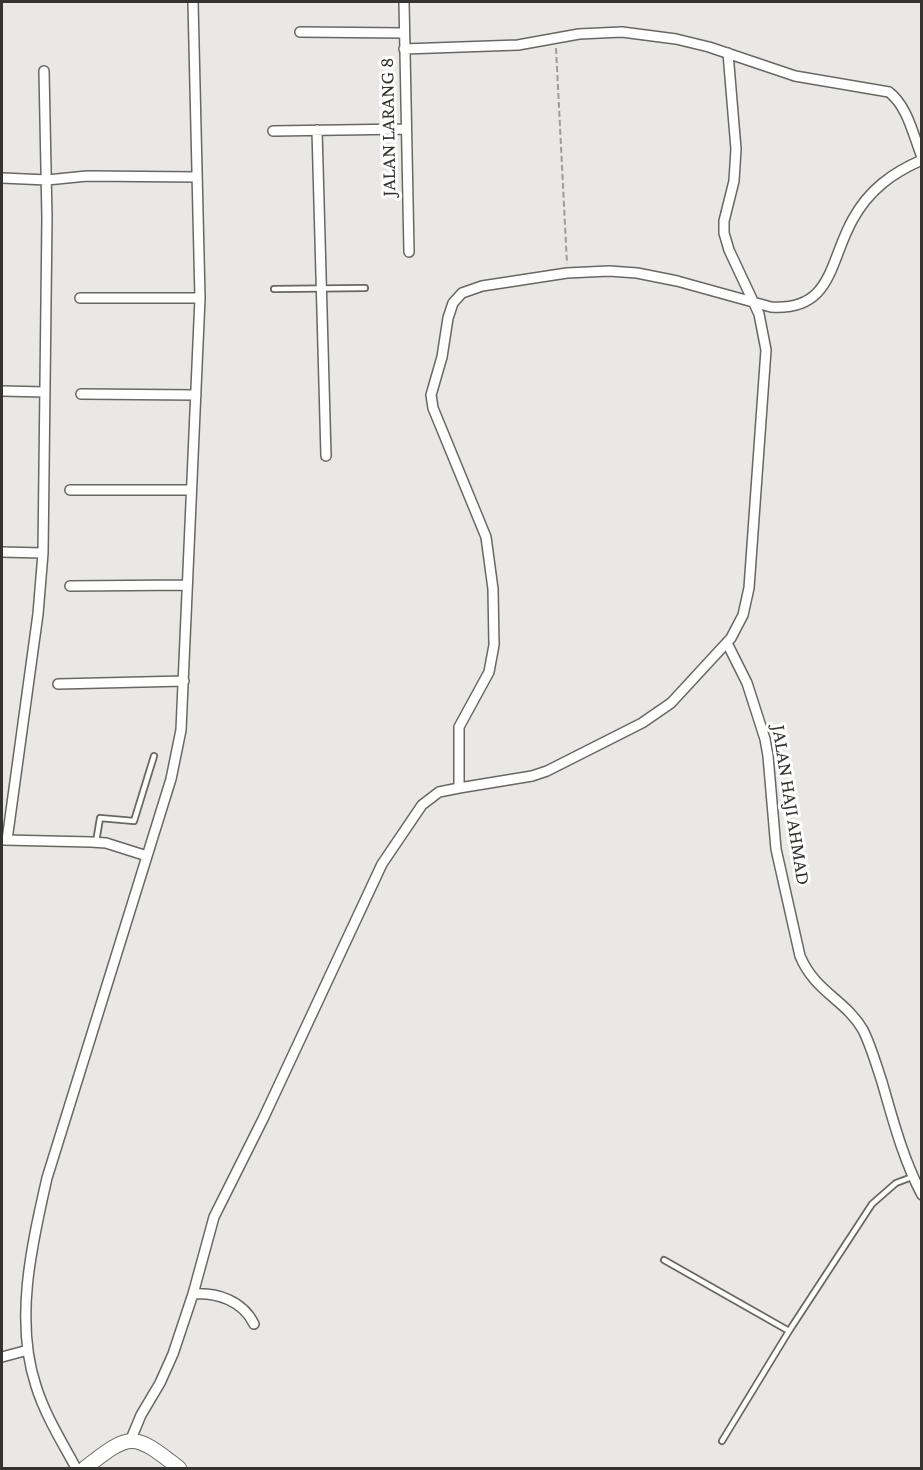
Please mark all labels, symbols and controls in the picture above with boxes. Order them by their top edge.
street label: JALAN LARANG 8 [375,57,401,197]
street label: JALAN HAJI AHMAD [766,723,816,887]

